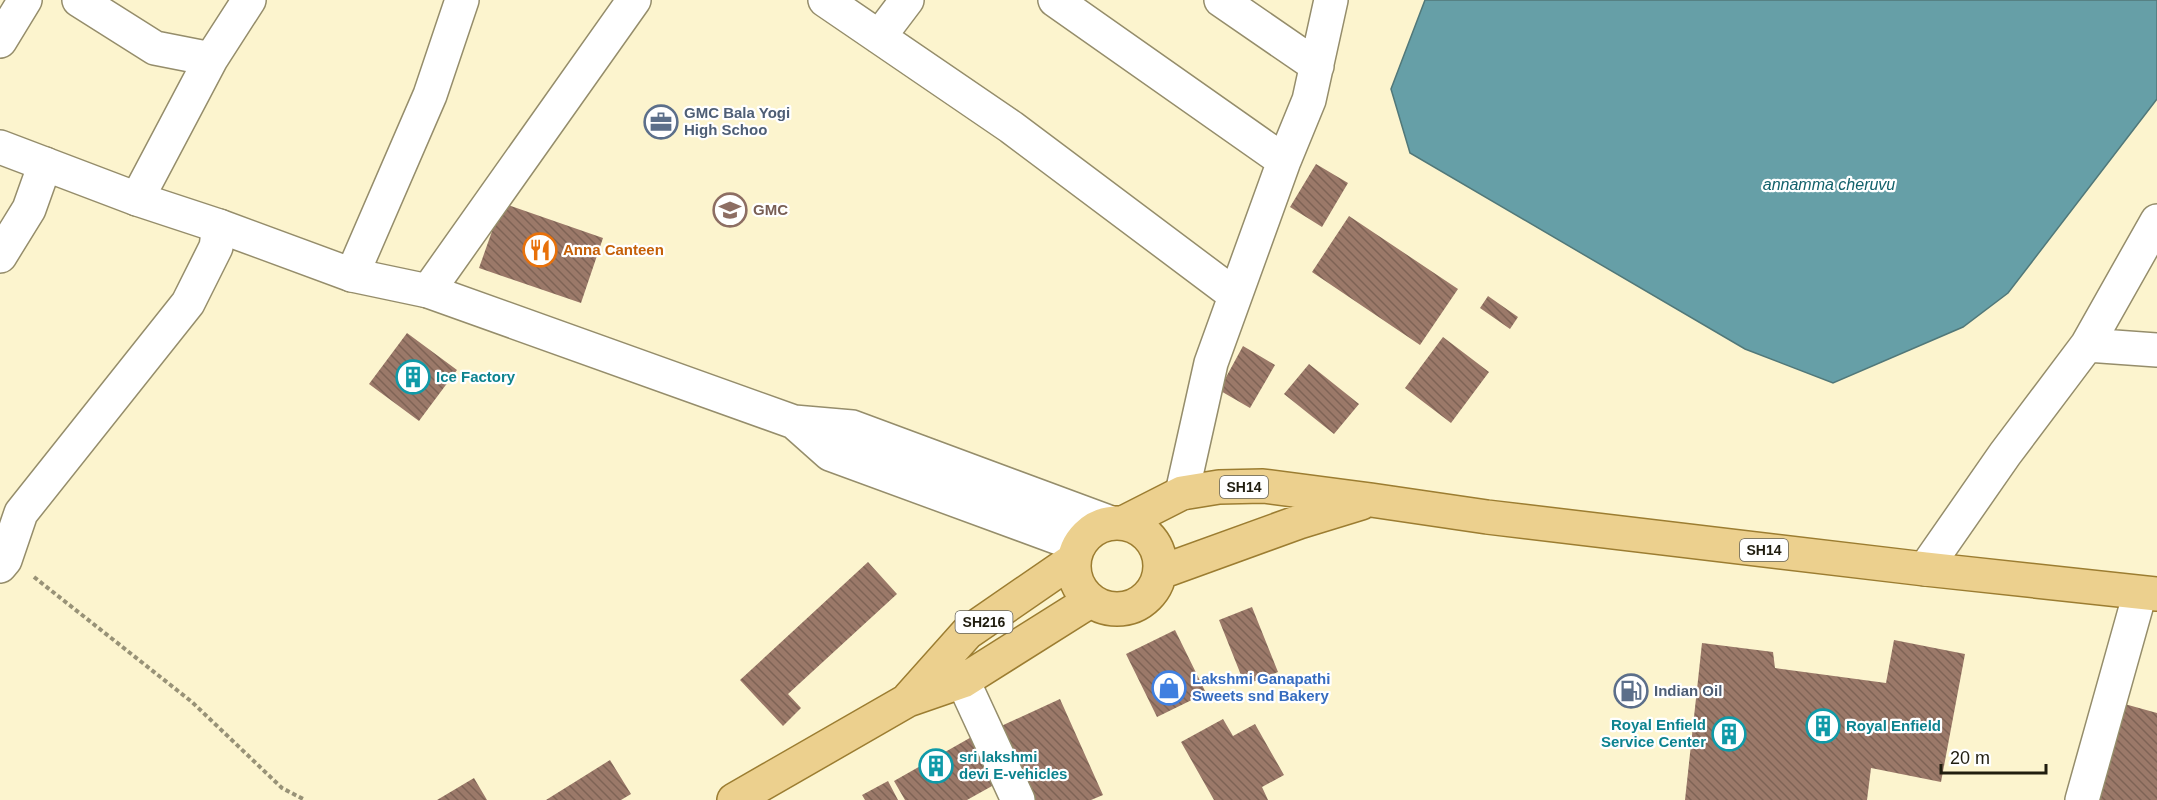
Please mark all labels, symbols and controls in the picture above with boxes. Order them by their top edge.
office icon: GMC Bala Yogi High Schoo [643,104,679,140]
place label: GMC Bala Yogi High Schoo [684,104,790,138]
water label: annamma cheruvu [1763,176,1895,193]
school or university icon: GMC [712,192,748,228]
place label: GMC [753,201,788,218]
restaurant icon: Anna Canteen [522,232,558,268]
place label: Anna Canteen [563,241,664,258]
building icon: Ice Factory [395,359,431,395]
place label: Ice Factory [436,368,516,385]
road number: SH14 [1220,476,1268,498]
road number: SH14 [1740,539,1788,561]
road number: SH216 [956,611,1012,633]
shop icon: Lakshmi Ganapathi Sweets snd Bakery [1151,670,1187,706]
place label: Lakshmi Ganapathi Sweets snd Bakery [1192,670,1330,704]
fuel station icon: Indian Oil [1613,673,1649,709]
place label: Indian Oil [1654,682,1722,699]
building icon: Royal Enfield [1805,708,1841,744]
place label: Royal Enfield Service Center [1601,716,1706,750]
building icon: Royal Enfield Service Center [1711,716,1747,752]
place label: Royal Enfield [1846,717,1941,734]
scale bar [1941,737,2046,775]
building icon: sri lakshmi devi E-vehicles [918,748,954,784]
place label: sri lakshmi devi E-vehicles [959,748,1067,782]
text: 20 m [1950,748,1990,768]

